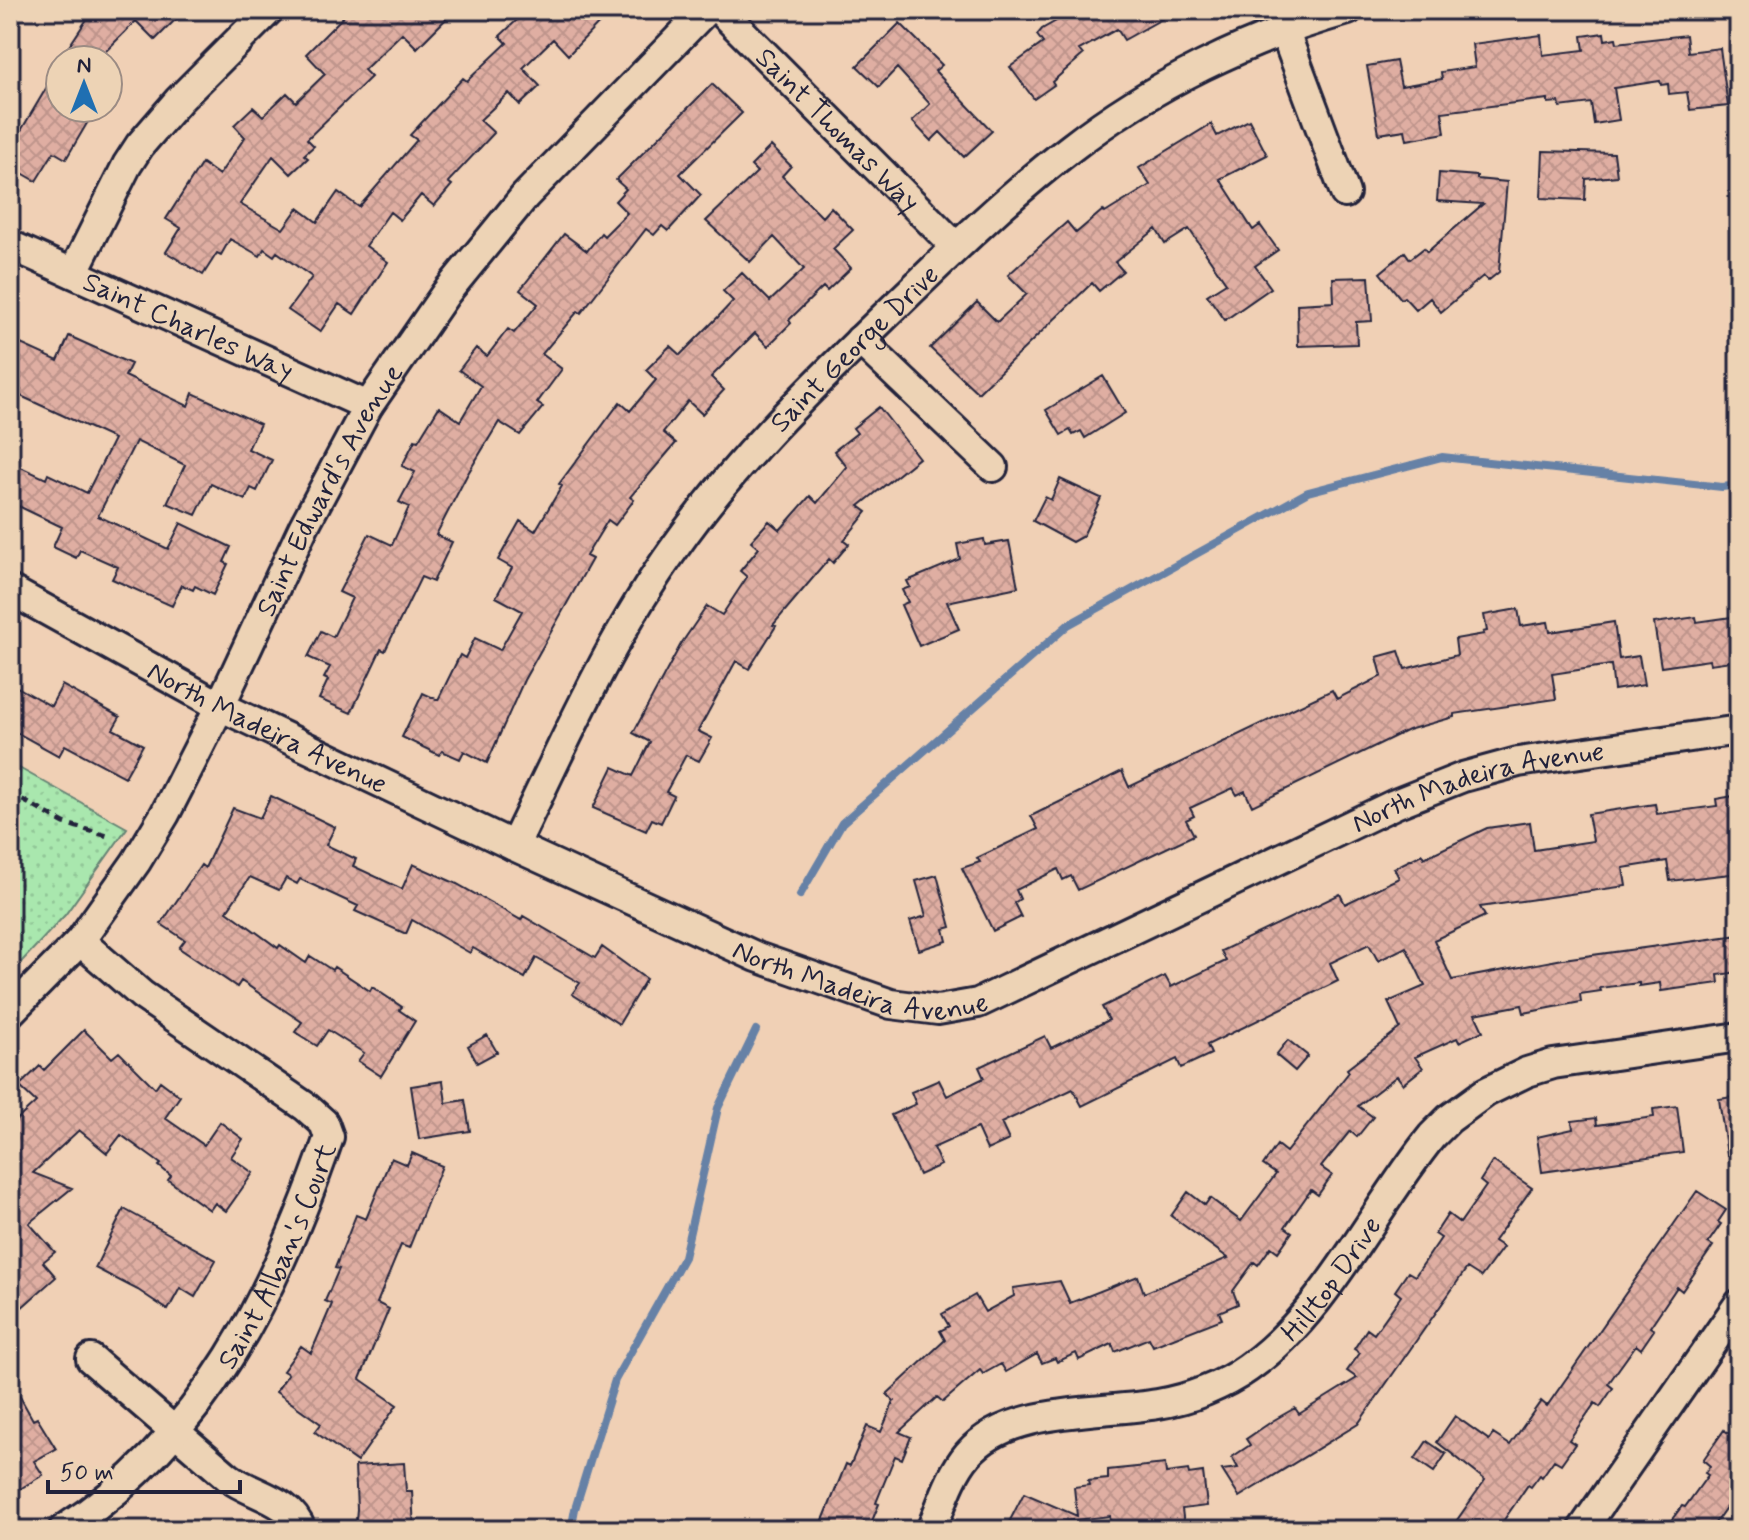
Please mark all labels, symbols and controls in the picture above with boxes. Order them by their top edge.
street label: Saint Thomas Way [747,40,927,221]
north arrow [44,44,124,124]
text: N [77,52,91,80]
street label: Saint George Drive [763,258,948,441]
street label: Saint Charles Way [77,264,299,391]
street label: Saint Edward's Avenue [248,357,413,623]
street label: North Madeira Avenue [140,654,393,804]
street label: North Madeira Avenue [1346,734,1607,843]
street label: North Madeira Avenue [726,932,995,1032]
street label: Saint Alban's Court [210,1138,347,1377]
street label: Hilltop Drive [1273,1210,1391,1351]
scale bar [48,1444,240,1494]
text: 50 m [60,1458,114,1489]

